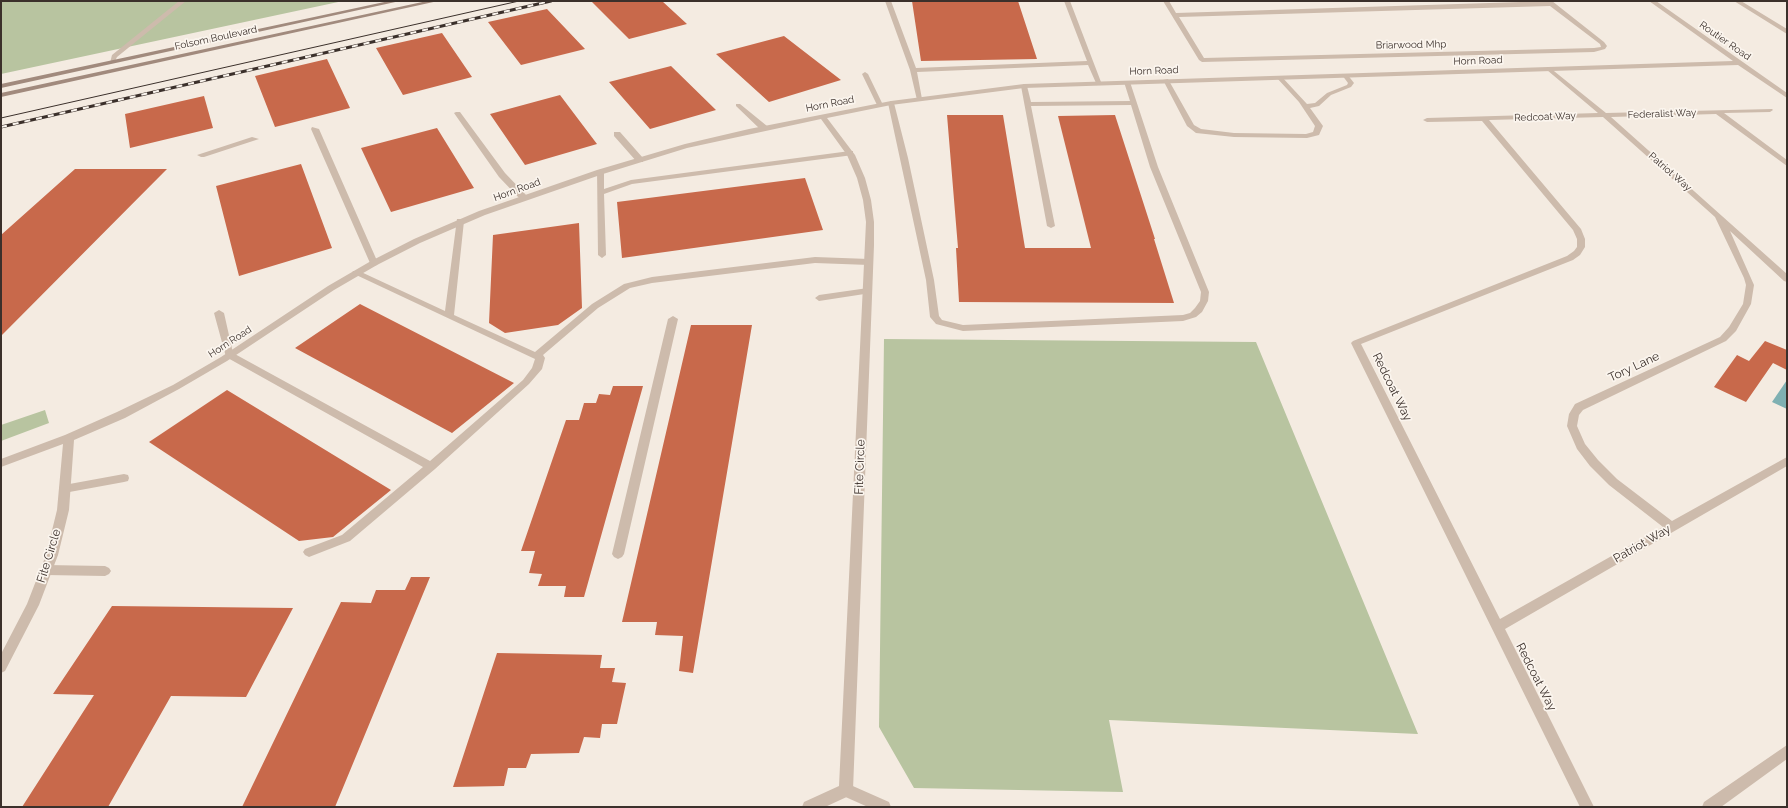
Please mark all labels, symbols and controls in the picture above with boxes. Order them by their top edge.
street label: Routier Road [1697,19,1753,63]
street label: Folsom Boulevard [174,23,258,53]
street label: Briarwood Mhp [1376,38,1446,52]
street label: Horn Road [1453,54,1503,68]
street label: Horn Road [1129,64,1179,78]
street label: Horn Road [805,93,855,115]
street label: Federalist Way [1627,107,1697,121]
street label: Redcoat Way [1514,110,1576,124]
street label: Patriot Way [1646,150,1694,194]
street label: Horn Road [492,176,542,204]
street label: Horn Road [206,324,254,360]
street label: Tory Lane [1606,349,1662,385]
street label: Redcoat Way [1369,351,1415,423]
street label: Fite Circle [852,439,868,495]
street label: Patriot Way [1611,522,1673,566]
street label: Fite Circle [34,527,64,585]
street label: Redcoat Way [1513,641,1559,713]

